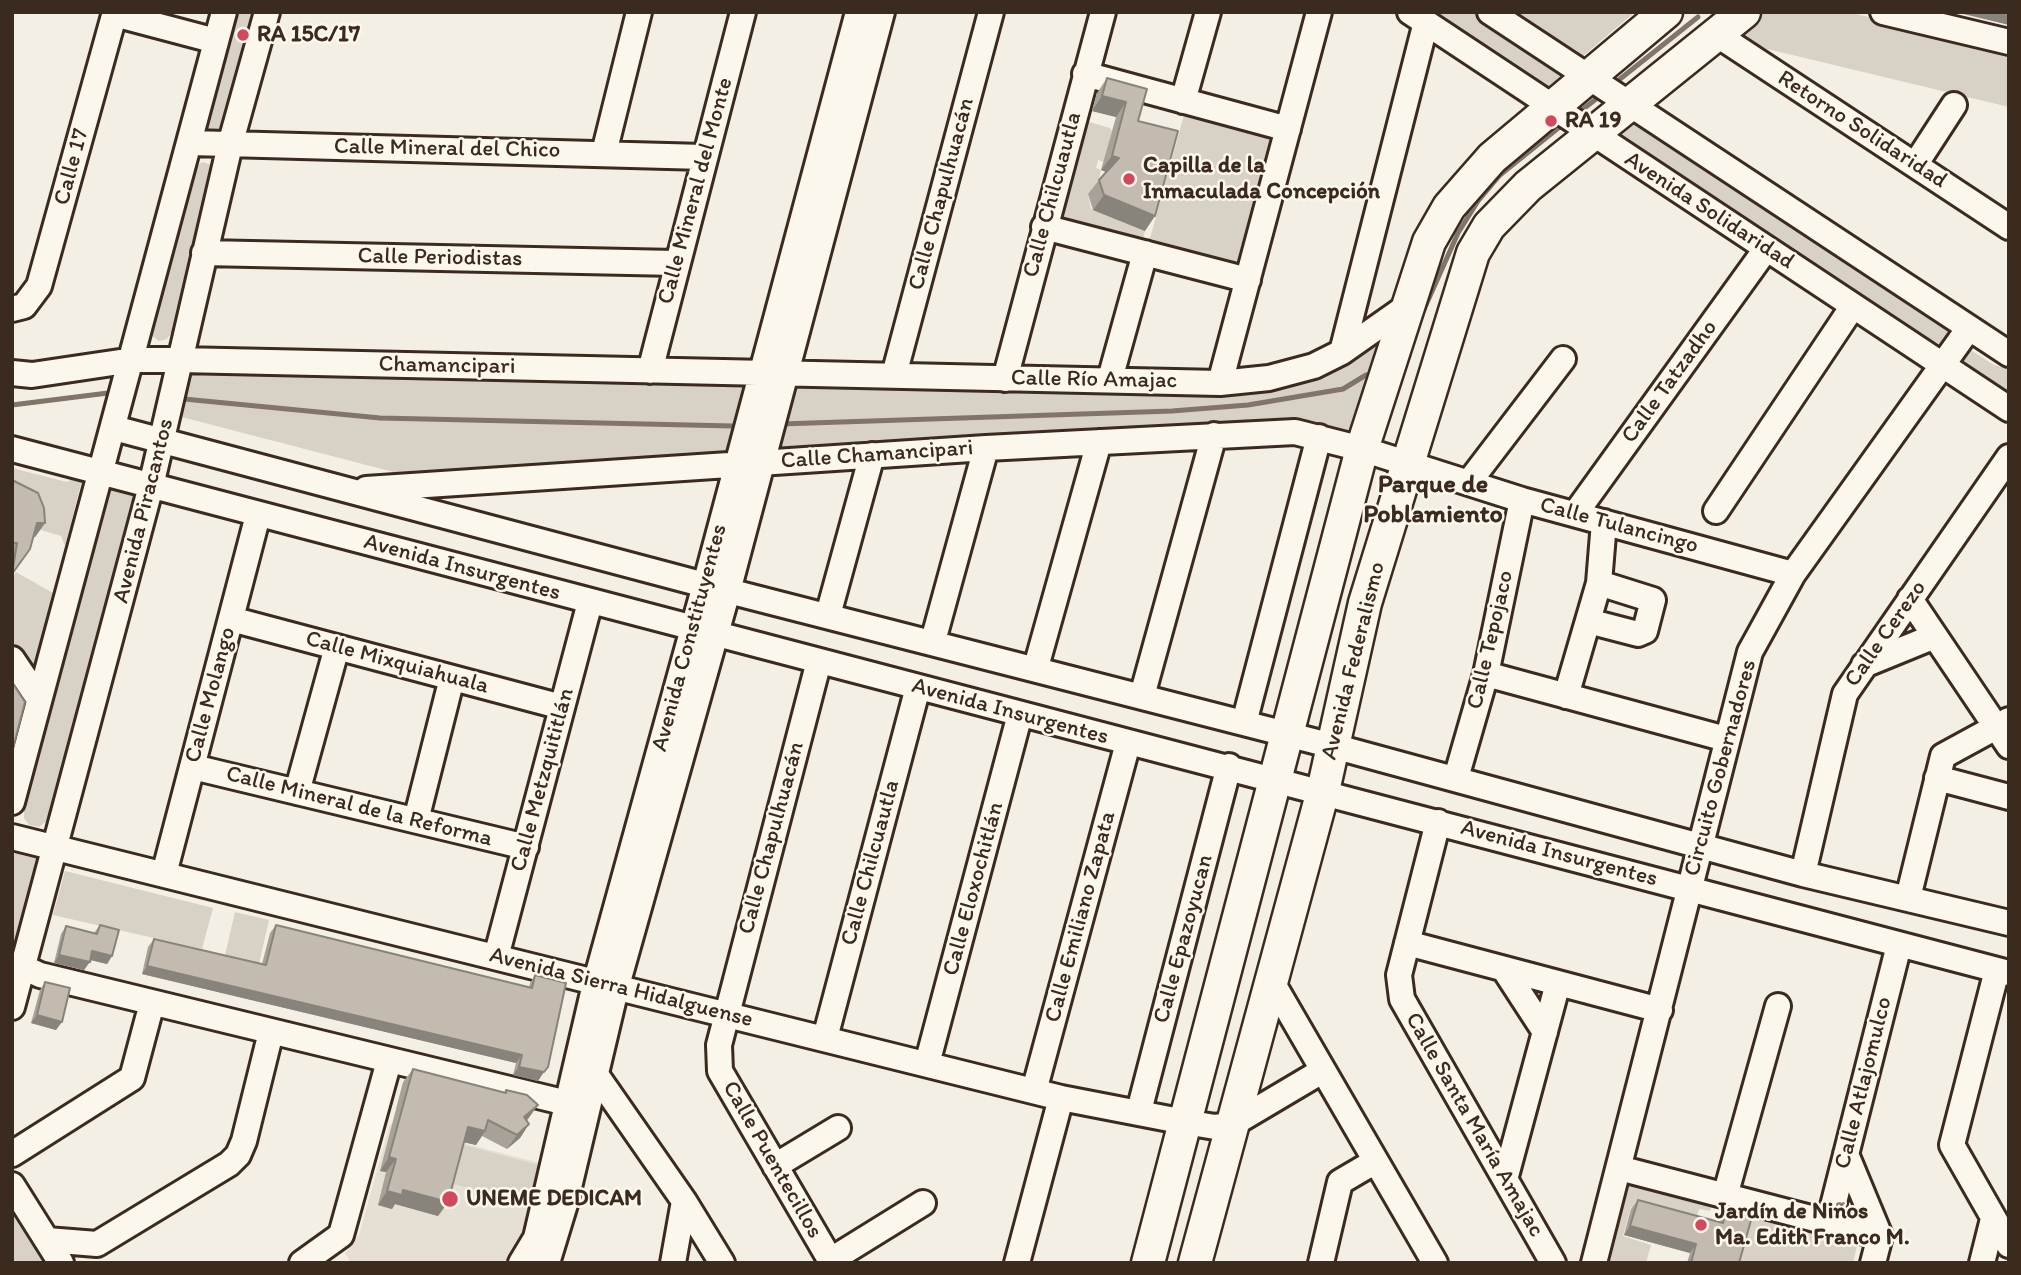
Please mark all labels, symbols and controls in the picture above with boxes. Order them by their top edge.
place label: RA 15C/17 [257,21,360,49]
marker: RA 15C/17 [235,27,251,43]
street label: Retorno Solidaridad [1772,65,1952,195]
street label: Calle Mineral del Monte [652,75,740,307]
street label: Calle Chapulhuacán [903,95,981,293]
place label: RA 19 [1565,107,1621,135]
street label: Calle Chilcuautla [1018,109,1088,281]
marker: RA 19 [1543,113,1559,129]
street label: Calle 17 [49,126,95,208]
street label: Calle Mineral del Chico [334,133,560,165]
street label: Avenida Solidaridad [1619,146,1799,276]
place label: Capilla de la Inmaculada Concepción [1143,152,1380,206]
marker: Capilla de la Inmaculada Concepción [1121,171,1137,187]
street label: Calle Periodistas [357,243,523,273]
street label: Calle Tatzadho [1616,315,1724,449]
street label: Chamancipari [378,351,516,381]
street label: Calle Río Amajac [1011,365,1177,395]
street label: Avenida Piracantos [108,416,180,606]
street label: Calle Chamancipari [780,435,974,475]
district label: Parque de Poblamiento [1363,469,1503,530]
street label: Calle Tulancingo [1537,492,1701,560]
street label: Avenida Constituyentes [646,521,734,755]
street label: Avenida Insurgentes [361,528,563,608]
street label: Avenida Federalismo [1316,559,1392,763]
street label: Calle Tepojaco [1462,568,1520,712]
street label: Calle Cerezo [1839,575,1933,693]
street label: Calle Molango [180,624,242,766]
street label: Calle Mixquiahuala [302,625,492,701]
street label: Circuito Gobernadores [1679,657,1763,879]
street label: Avenida Insurgentes [909,672,1111,752]
street label: Calle Metzquititlán [505,685,581,875]
street label: Calle Chapulhuacán [733,739,811,937]
street label: Calle Mineral de la Reforma [223,761,495,853]
street label: Calle Chilcuautla [836,777,906,949]
street label: Calle Eloxochitlán [938,799,1010,979]
street label: Calle Emiliano Zapata [1040,809,1122,1025]
street label: Avenida Insurgentes [1458,814,1660,894]
street label: Calle Epazoyucan [1148,852,1220,1026]
street label: Avenida Sierra Hidalguense [486,942,756,1034]
street label: Calle Atlajomulco [1829,994,1899,1172]
street label: Calle Santa María Amajac [1398,1008,1550,1242]
street label: Calle Puentecillos [716,1076,828,1244]
place label: UNEME DEDICAM [466,1185,642,1213]
marker: UNEME DEDICAM [440,1189,460,1209]
place label: Jardín de Niños Ma. Edith Franco M. [1715,1198,1910,1252]
marker: Jardín de Niños Ma. Edith Franco M. [1693,1217,1709,1233]

